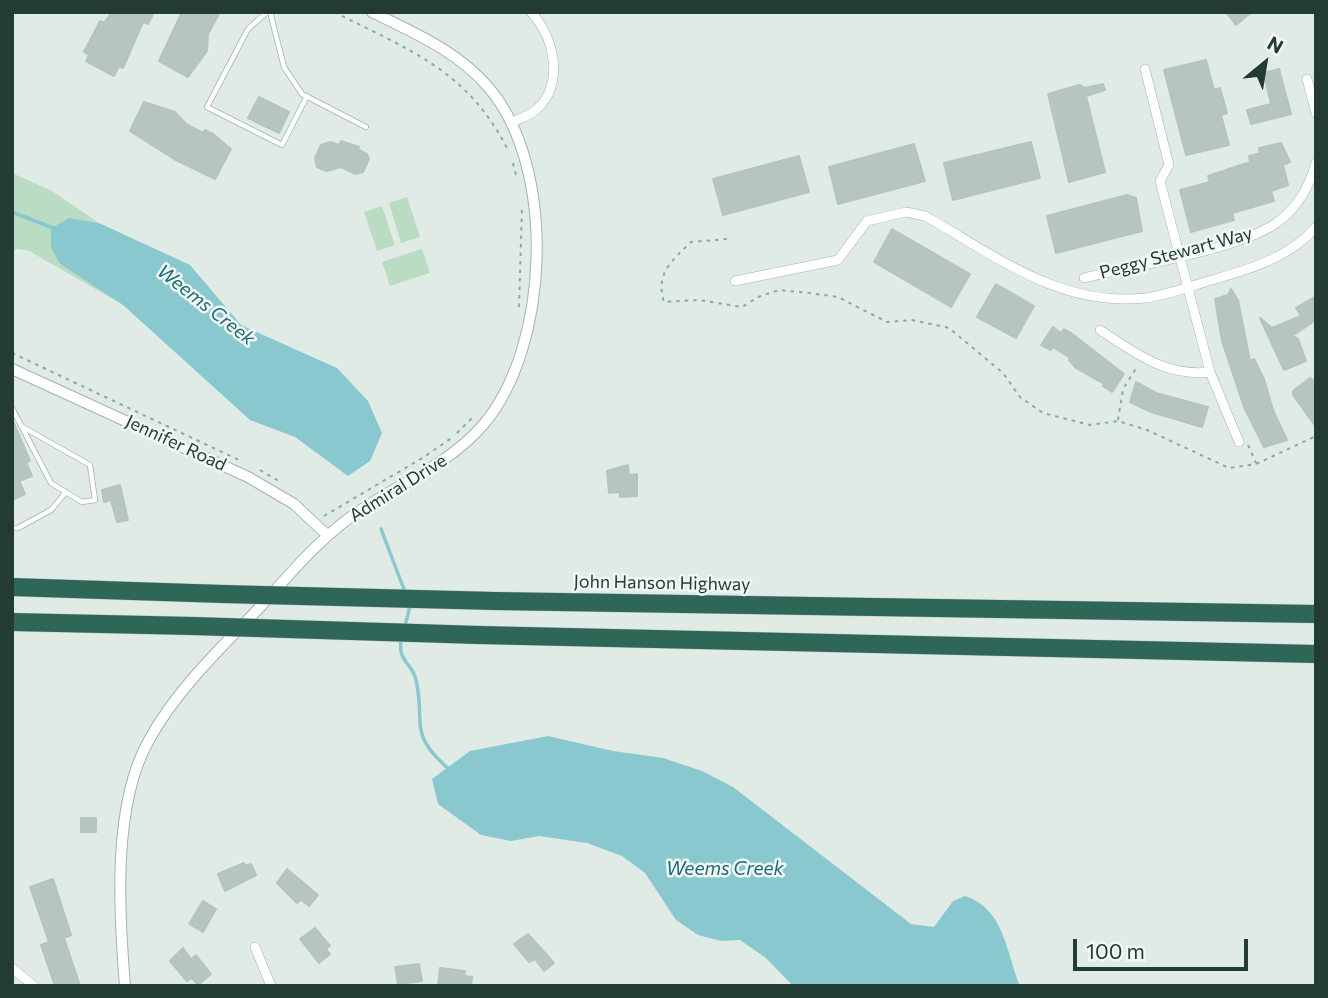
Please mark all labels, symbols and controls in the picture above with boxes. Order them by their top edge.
north arrow [1230,28,1300,98]
text: N [1264,31,1288,58]
street label: Peggy Stewart Way [1097,222,1255,284]
water label: Weems Creek [153,260,259,350]
street label: Jennifer Road [122,410,230,476]
street label: Admiral Drive [345,450,451,526]
street label: John Hanson Highway [573,571,751,595]
water label: Weems Creek [666,858,784,880]
scale bar [1076,925,1251,969]
text: 100 m [1086,938,1145,963]

